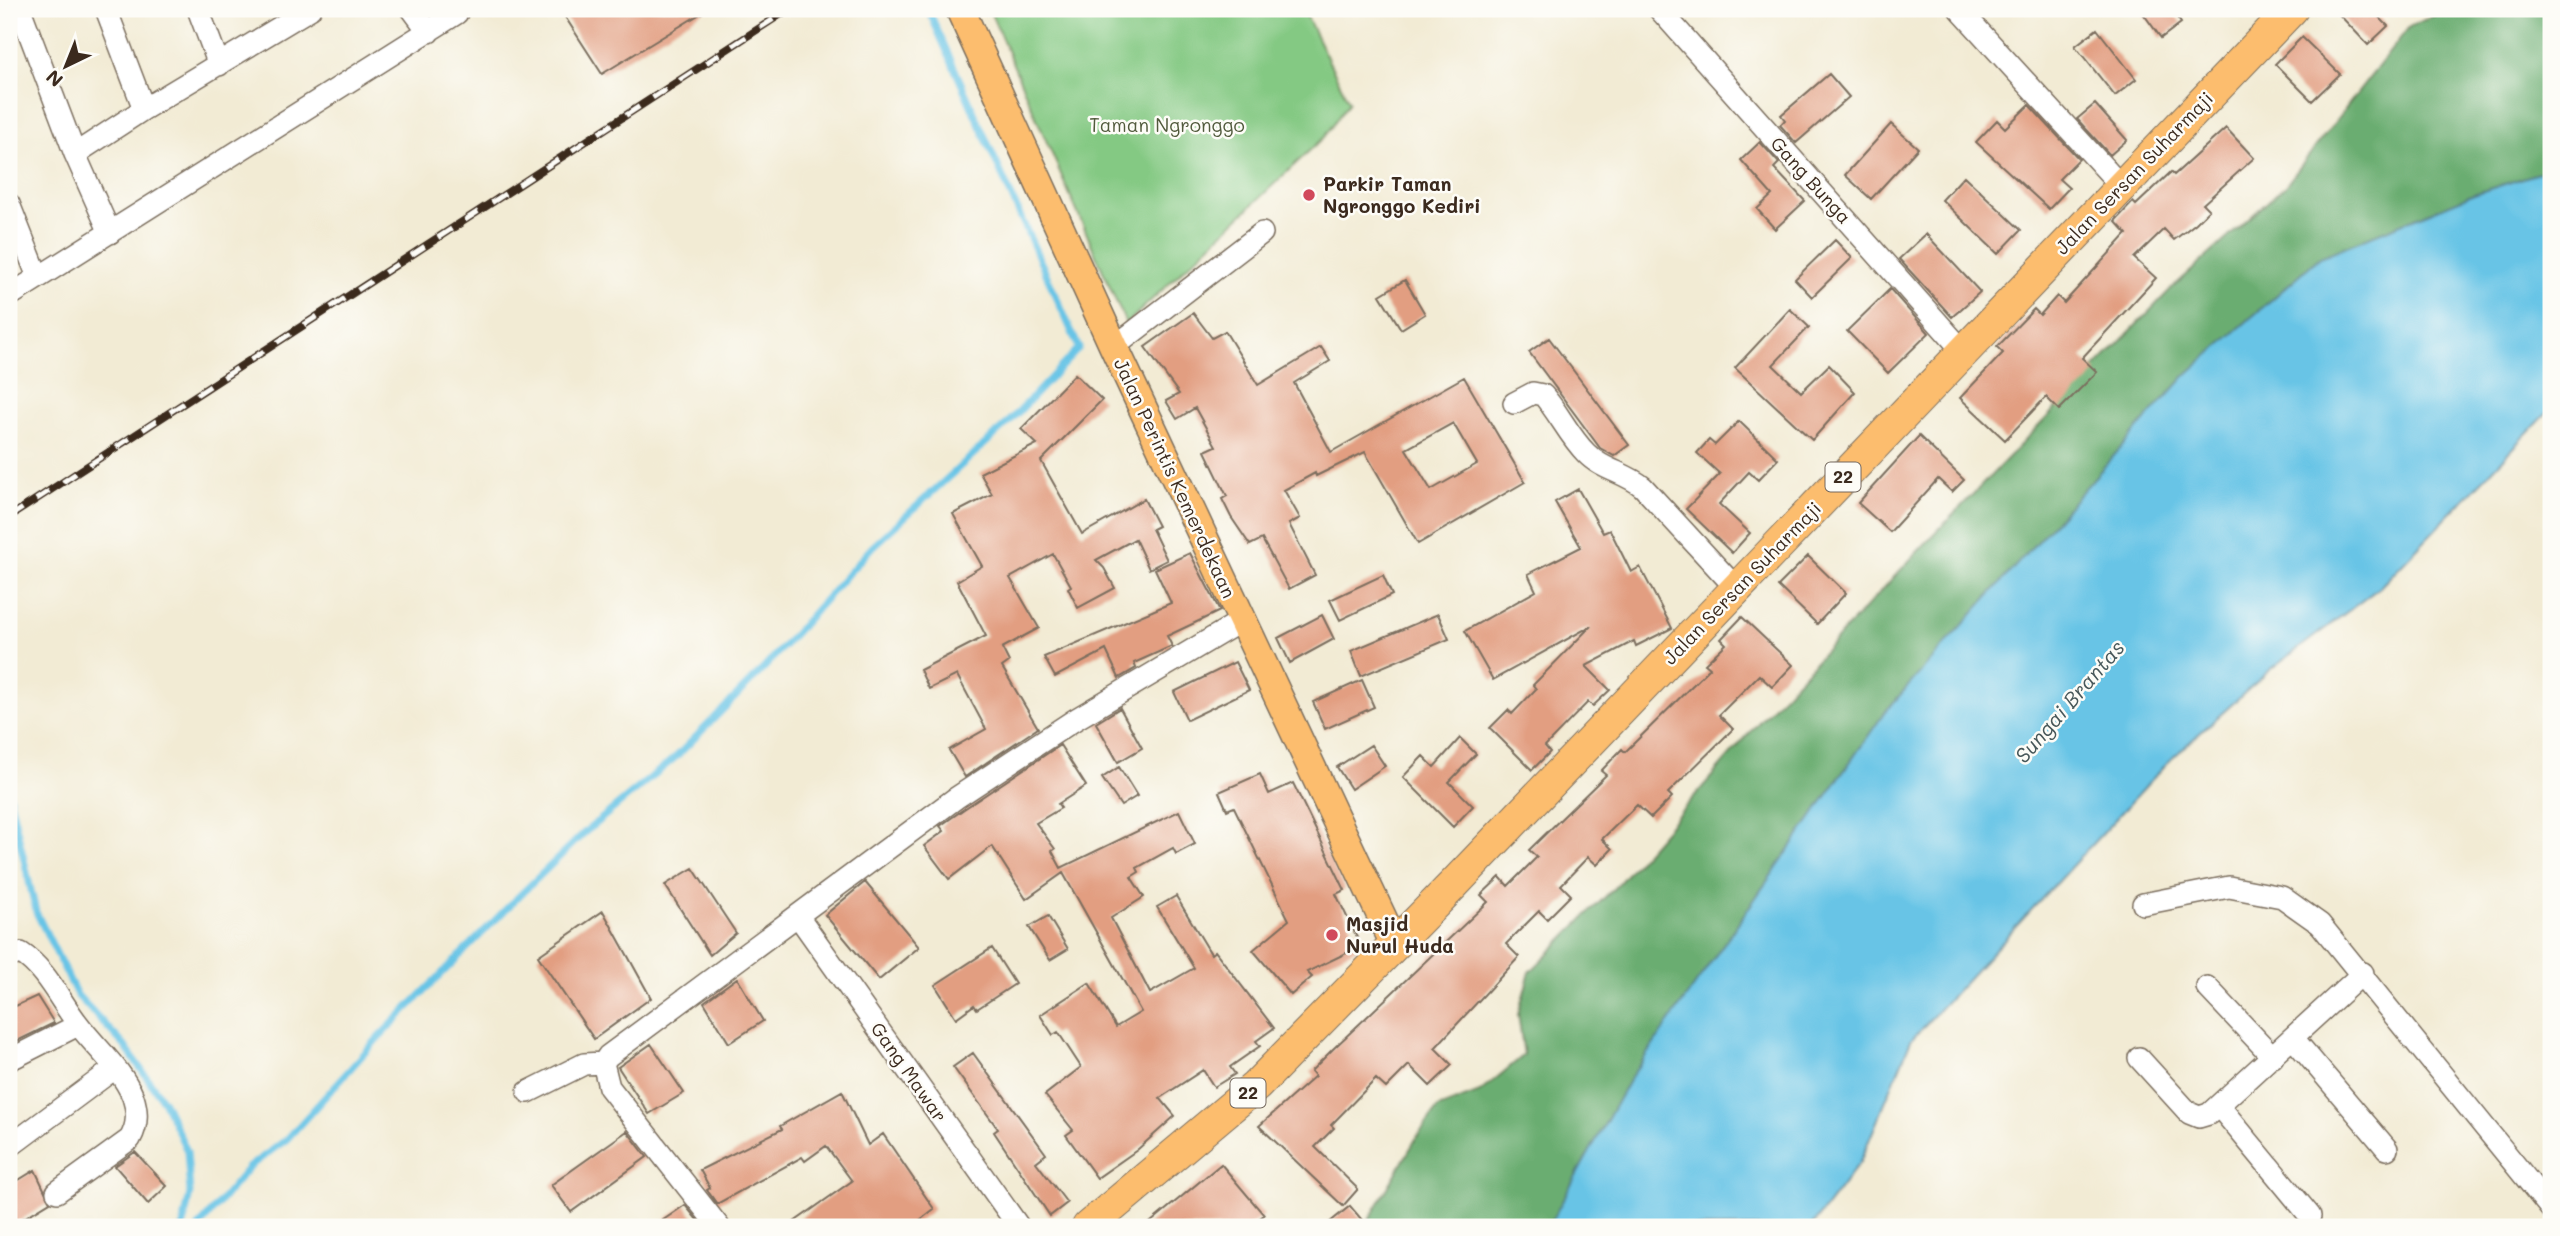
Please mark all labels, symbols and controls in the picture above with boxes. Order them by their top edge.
north arrow [32,32,102,102]
text: N [40,65,68,93]
street label: Jalan Sersan Suharmaji [2049,86,2218,260]
park label: Taman Ngronggo [1089,112,1245,137]
street label: Gang Bunga [1766,131,1857,229]
place label: Parkir Taman Ngronggo Kediri [1323,171,1481,218]
marker: Parkir Taman Ngronggo Kediri [1301,187,1317,203]
street label: Jalan Perintis Kemerdekaan [1109,354,1242,602]
road number: 22 [1826,462,1860,491]
street label: Jalan Sersan Suharmaji [1657,496,1826,670]
water label: Sungai Brantas [2008,634,2130,768]
place label: Masjid Nurul Huda [1346,911,1454,958]
marker: Masjid Nurul Huda [1324,927,1340,943]
street label: Gang Mawar [866,1017,953,1127]
road number: 22 [1230,1078,1266,1108]

